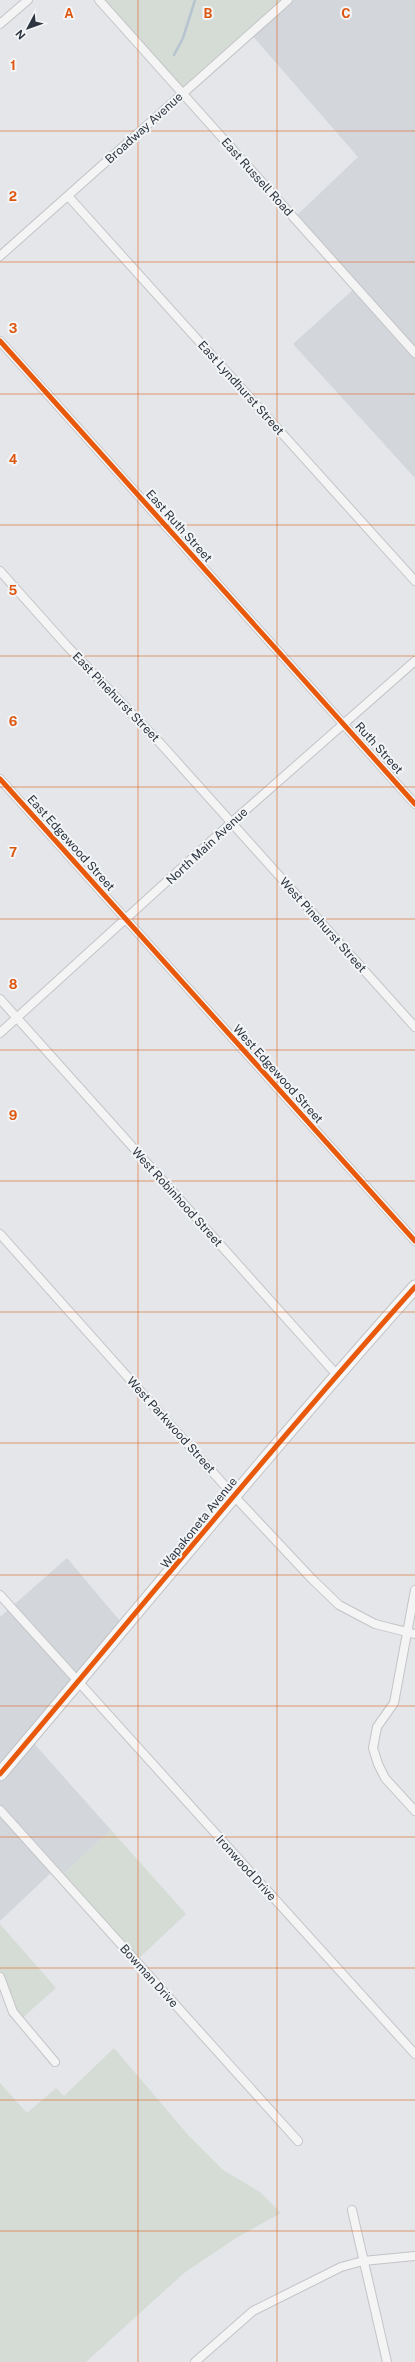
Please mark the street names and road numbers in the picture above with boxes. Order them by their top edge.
street label: Broadway Avenue [102,89,186,166]
street label: East Russell Road [218,135,296,219]
street label: East Lyndhurst Street [195,338,287,438]
street label: East Ruth Street [143,487,215,565]
street label: East Pinehurst Street [70,649,163,745]
street label: Ruth Street [352,719,406,777]
street label: East Edgewood Street [24,792,118,894]
street label: North Main Avenue [163,805,251,887]
street label: West Pinehurst Street [277,875,369,976]
street label: West Edgewood Street [230,1022,326,1126]
street label: West Robinhood Street [129,1145,225,1250]
street label: West Parkwood Street [124,1374,218,1476]
street label: Wapakoneta Avenue [158,1474,240,1571]
street label: Ironwood Drive [213,1832,279,1904]
street label: Bowman Drive [117,1942,181,2010]

